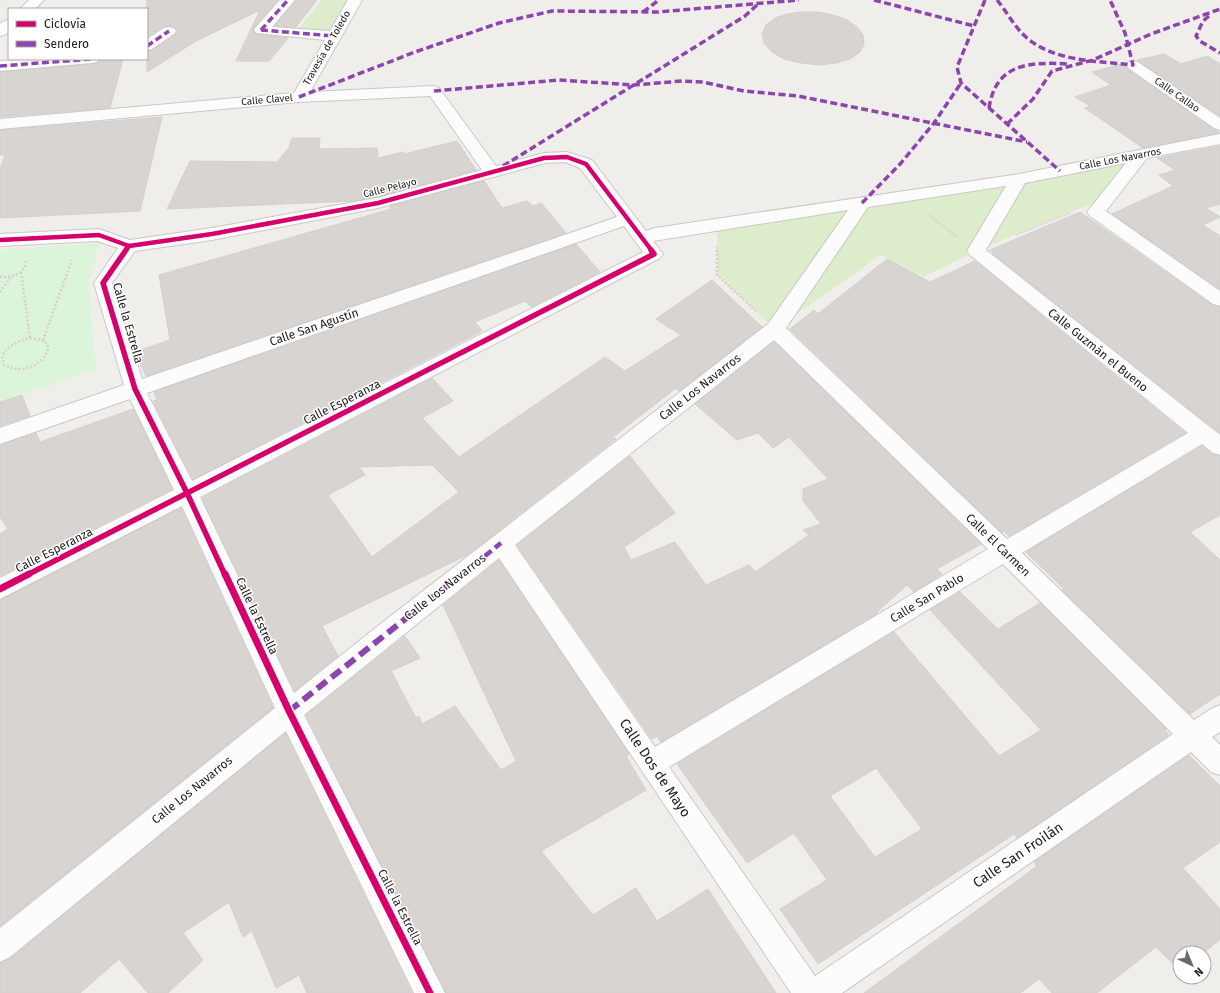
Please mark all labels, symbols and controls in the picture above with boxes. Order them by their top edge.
legend [8,8,148,60]
street label: Travesía de Toledo [300,8,353,87]
text: Ciclovía [44,17,86,31]
text: Sendero [44,37,89,51]
street label: Calle Callao [1152,75,1202,115]
street label: Calle Clavel [241,92,293,108]
street label: Calle Los Navarros [1078,145,1162,173]
street label: Calle Pelayo [362,176,418,200]
street label: Calle la Estrella [110,281,146,365]
street label: Calle San Agustín [268,305,360,349]
street label: Calle Guzmán el Bueno [1045,305,1151,395]
street label: Calle Los Navarros [656,351,744,423]
street label: Calle Esperanza [301,377,383,427]
street label: Calle El Carmen [963,511,1033,579]
street label: Calle Esperanza [13,525,95,575]
street label: Calle Los Navarros [401,551,489,623]
street label: Calle San Pablo [888,571,966,625]
street label: Calle la Estrella [233,575,281,657]
street label: Calle Dos de Mayo [616,716,694,820]
street label: Calle Los Navarros [149,753,235,827]
street label: Calle San Froilán [970,819,1066,891]
street label: Calle la Estrella [375,867,425,947]
north arrow [1172,945,1212,985]
text: N [1191,965,1206,979]

